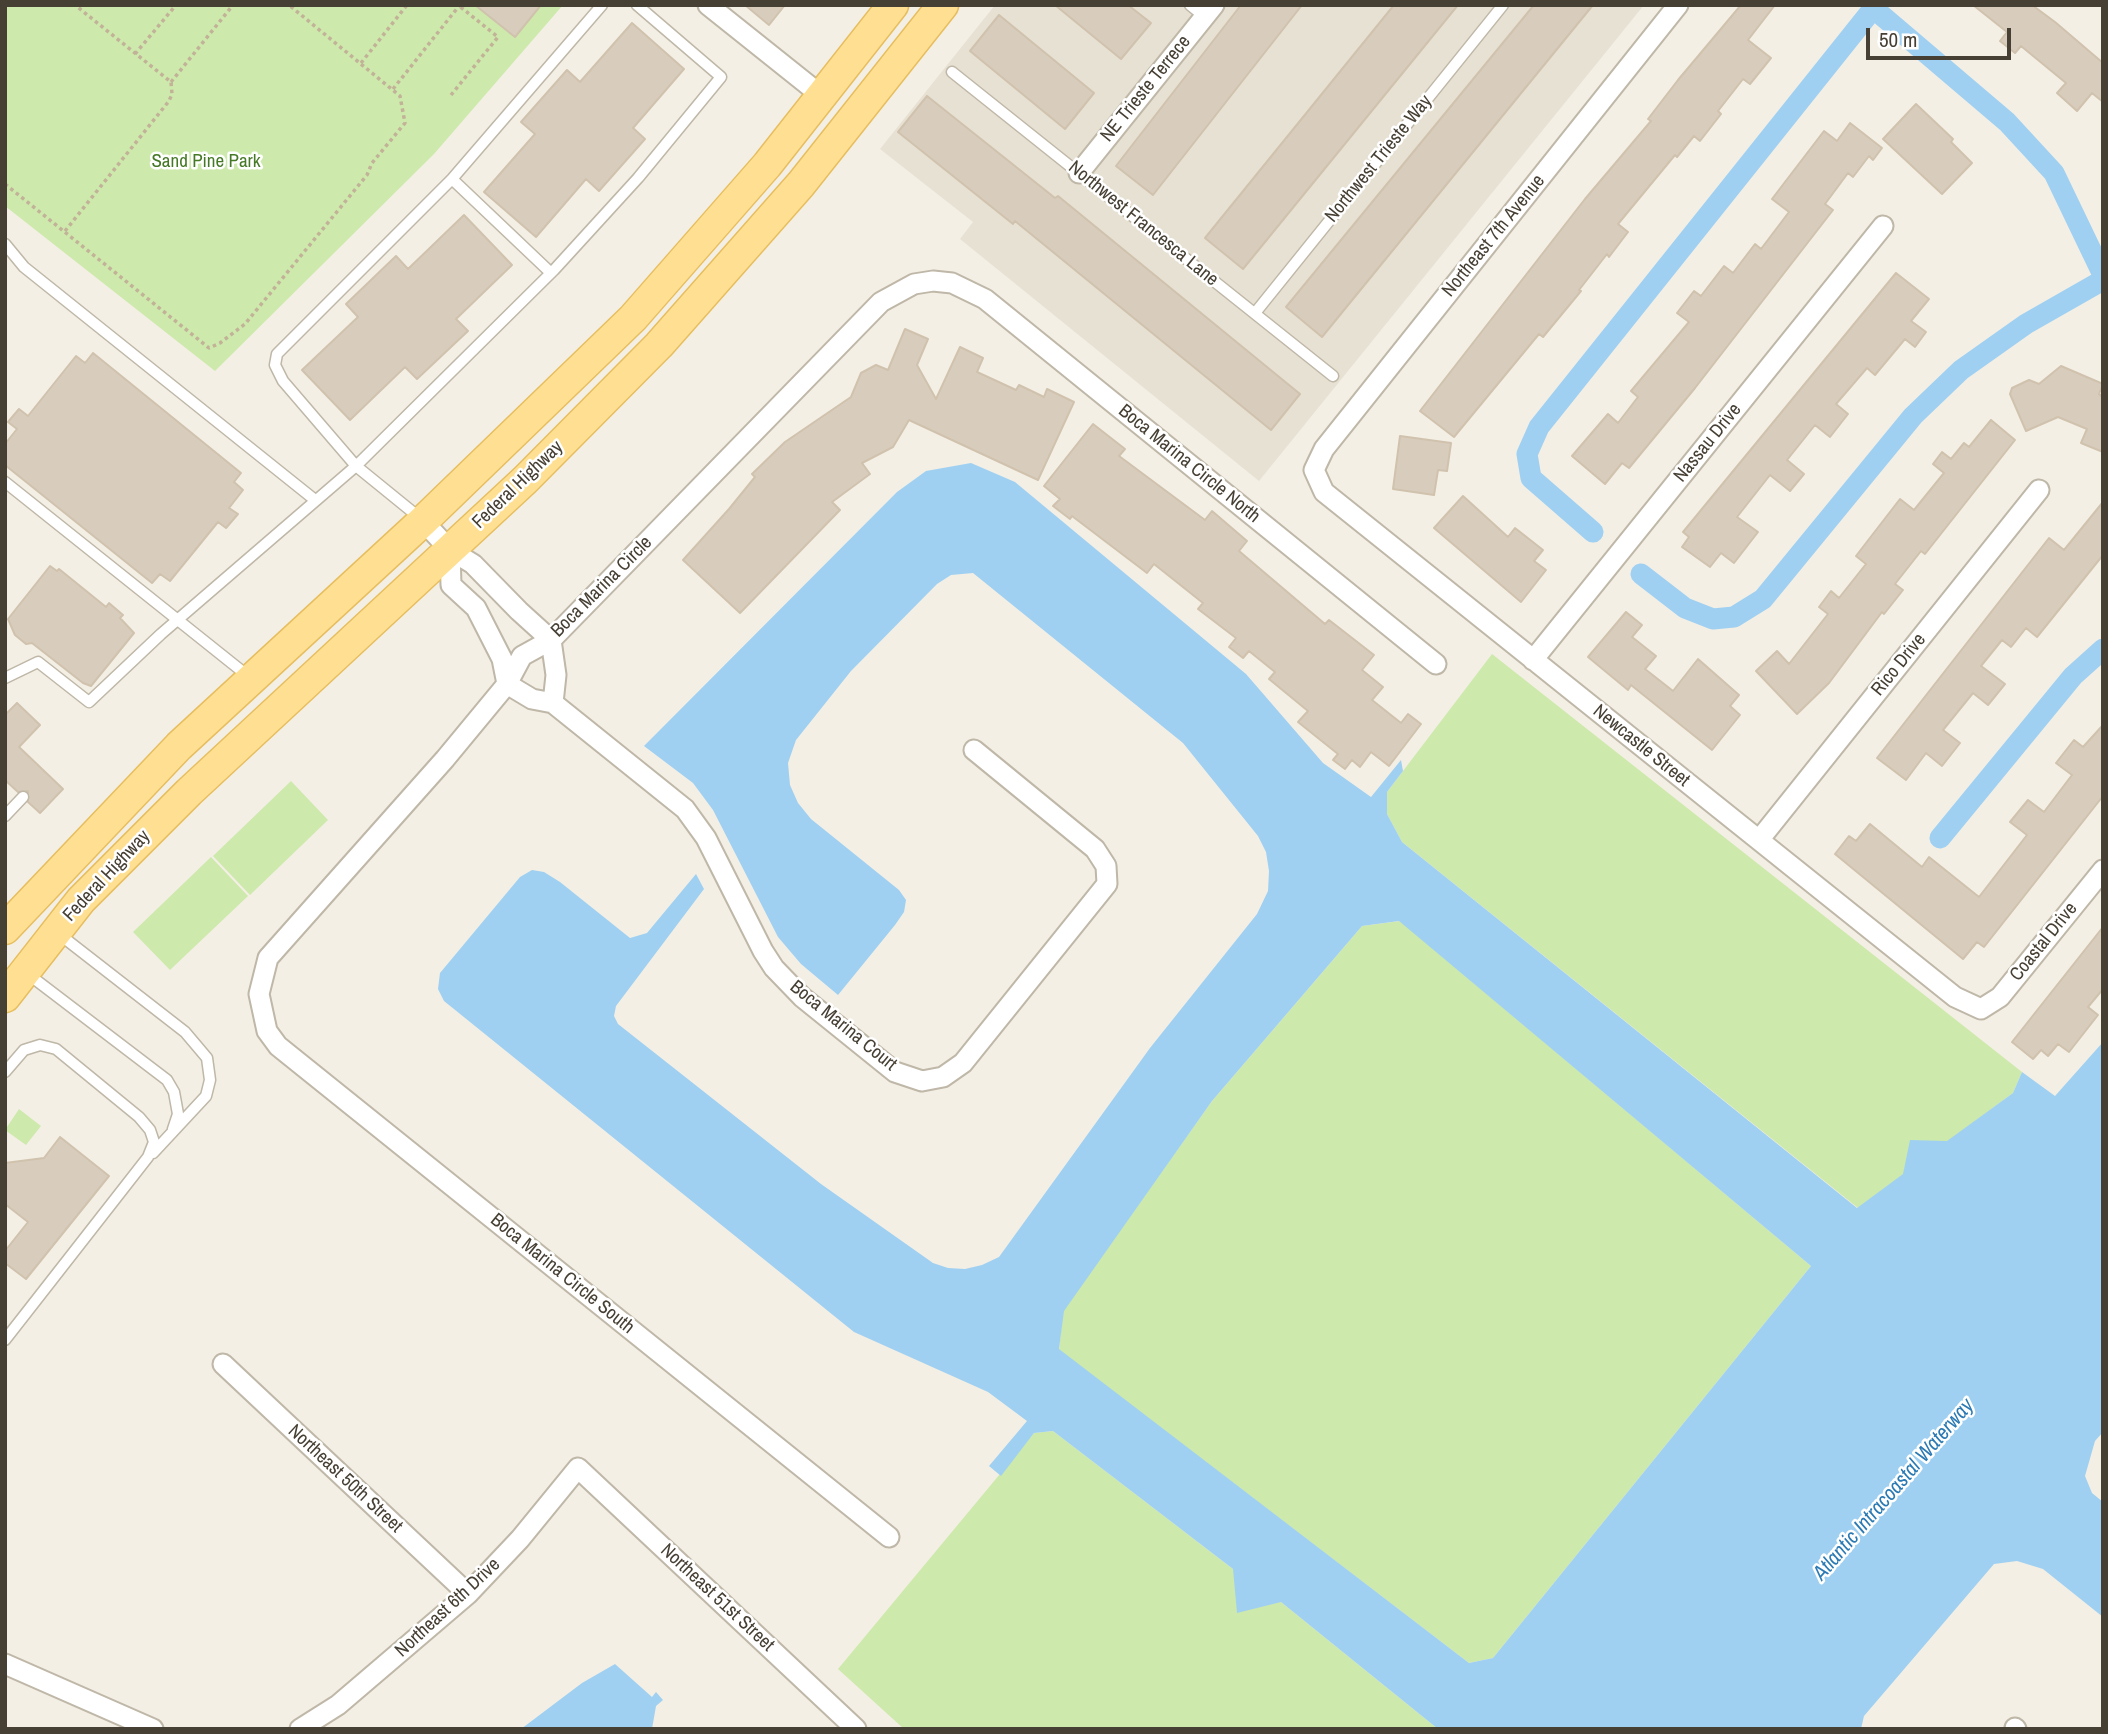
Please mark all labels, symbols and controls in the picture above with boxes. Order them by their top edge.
scale bar [1870,14,2015,58]
text: 50 m [1879,25,1917,54]
street label: NE Trieste Terrece [1096,31,1196,147]
street label: Northwest Trieste Way [1321,91,1437,227]
park label: Sand Pine Park [151,151,261,173]
street label: Northwest Francesca Lane [1063,157,1223,291]
street label: Northeast 7th Avenue [1438,170,1550,302]
street label: Nassau Drive [1669,399,1747,487]
street label: Boca Marina Circle North [1114,400,1264,528]
street label: Federal Highway [468,436,568,534]
street label: Boca Marina Circle [547,532,657,642]
street label: Rico Drive [1867,629,1931,701]
street label: Newcastle Street [1588,700,1694,792]
street label: Federal Highway [59,825,155,927]
street label: Coastal Drive [2005,898,2083,986]
street label: Boca Marina Court [785,976,901,1076]
street label: Boca Marina Circle South [486,1209,638,1339]
water label: Atlantic Intracoastal Waterway [1808,1394,1980,1586]
street label: Northeast 50th Street [283,1420,407,1538]
street label: Northeast 51st Street [655,1539,779,1657]
street label: Northeast 6th Drive [391,1554,505,1662]

